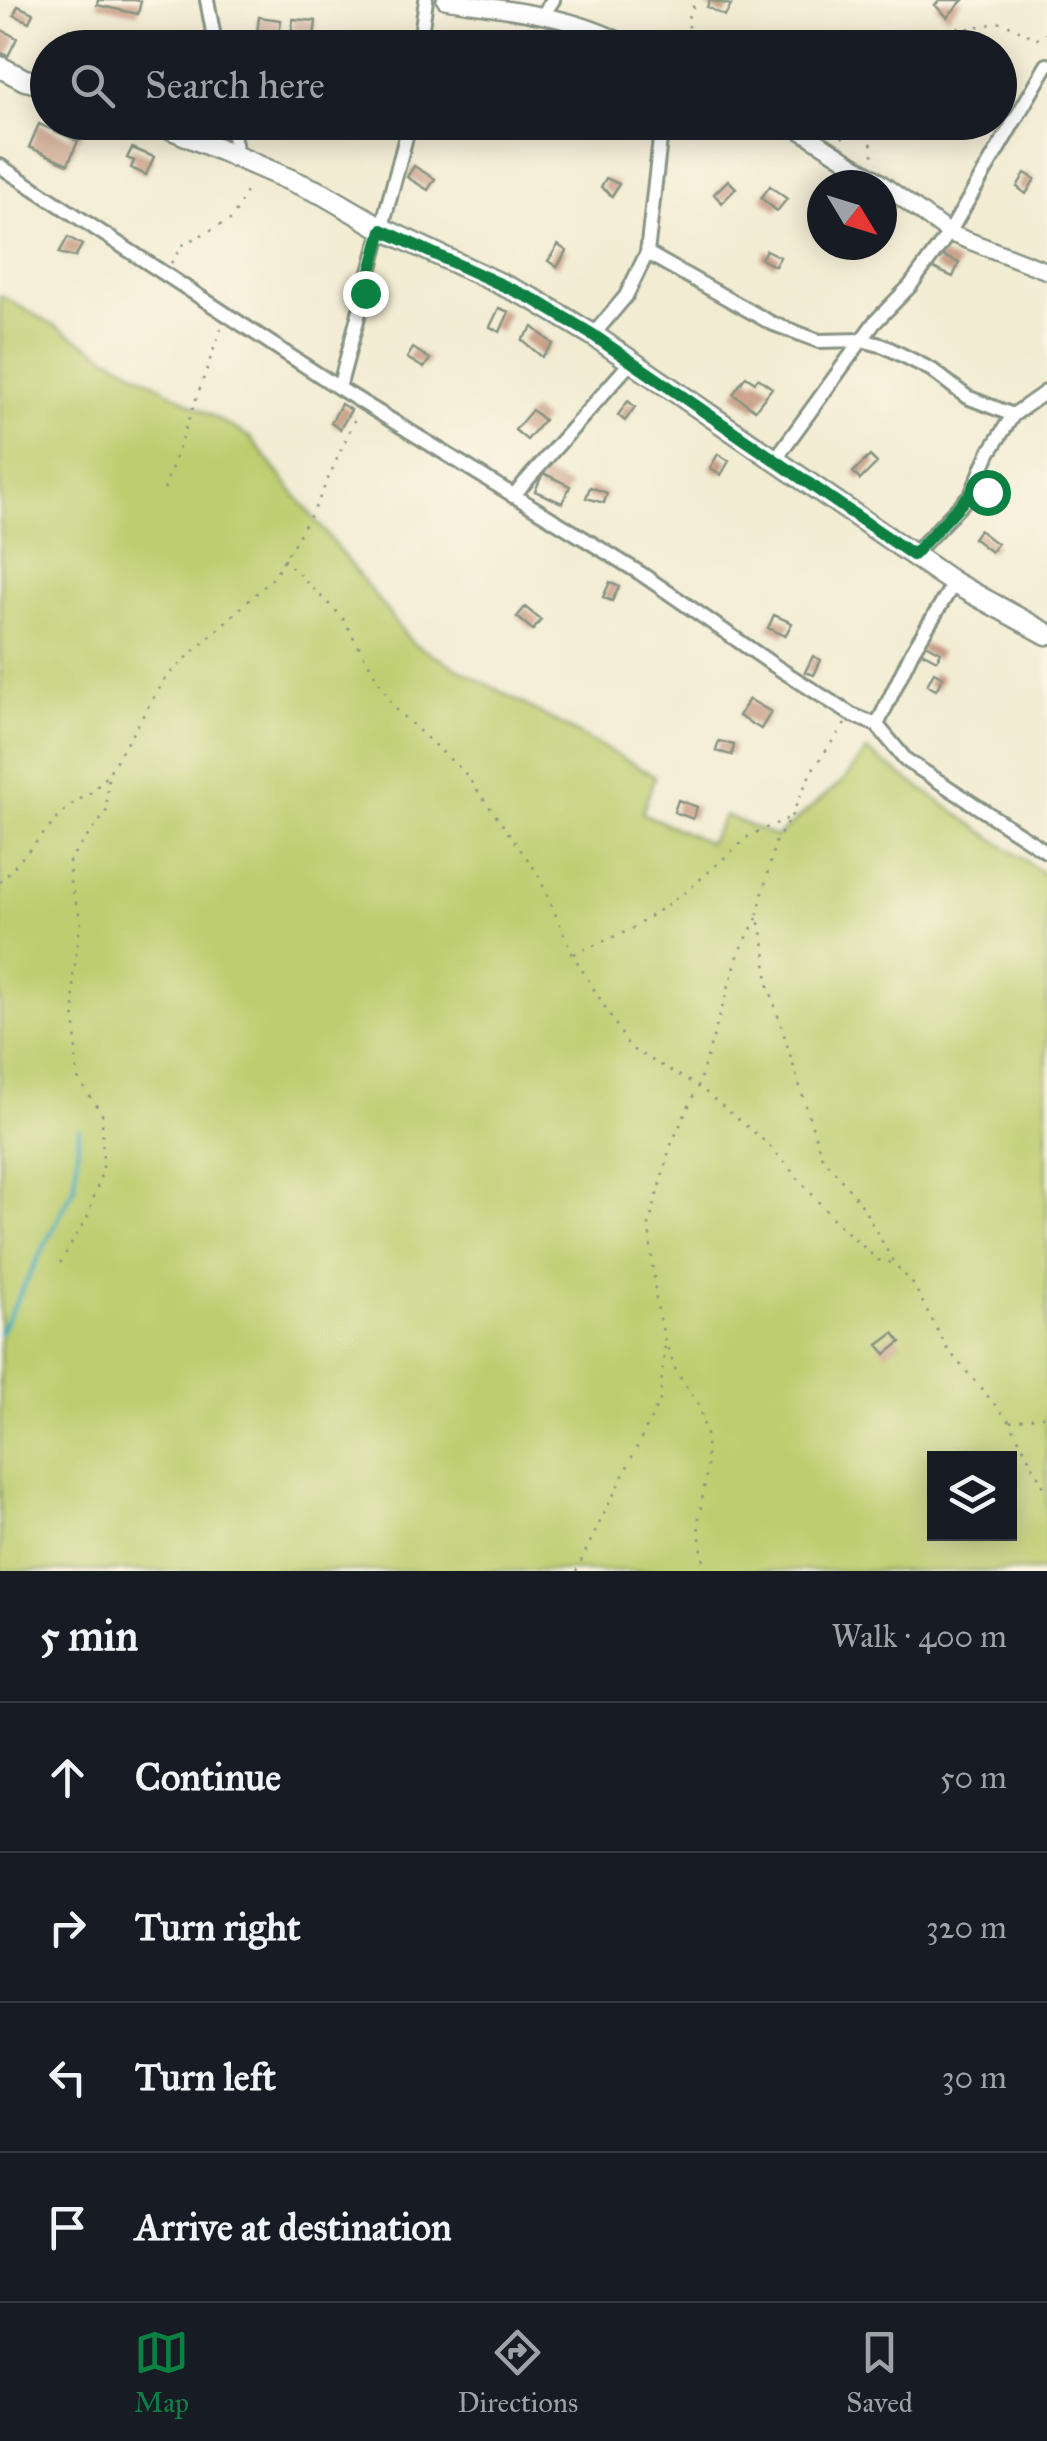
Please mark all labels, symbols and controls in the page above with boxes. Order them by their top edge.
search box [30,30,1017,140]
icon: search [65,58,120,113]
text: Search here [145,62,325,108]
north arrow [807,170,897,260]
route end [343,271,389,317]
route start [965,470,1011,516]
map controls [927,1451,1017,1541]
button: layers [927,1451,1017,1541]
text: 5 min [40,1610,138,1662]
text: Walk · 400 m [832,1617,1007,1656]
icon: ahead [40,1750,95,1805]
text: Continue [135,1754,281,1800]
text: 50 m [940,1758,1007,1797]
icon: right [40,1900,95,1955]
text: Turn right [135,1904,301,1950]
text: 320 m [926,1908,1007,1947]
icon: left [40,2050,95,2105]
text: Turn left [135,2054,276,2100]
text: 30 m [942,2058,1007,2097]
icon: arrive [40,2200,95,2255]
text: Arrive at destination [135,2204,452,2250]
tab: Map [134,2325,189,2420]
tab: Directions [457,2325,578,2420]
tab: Saved [846,2325,913,2420]

